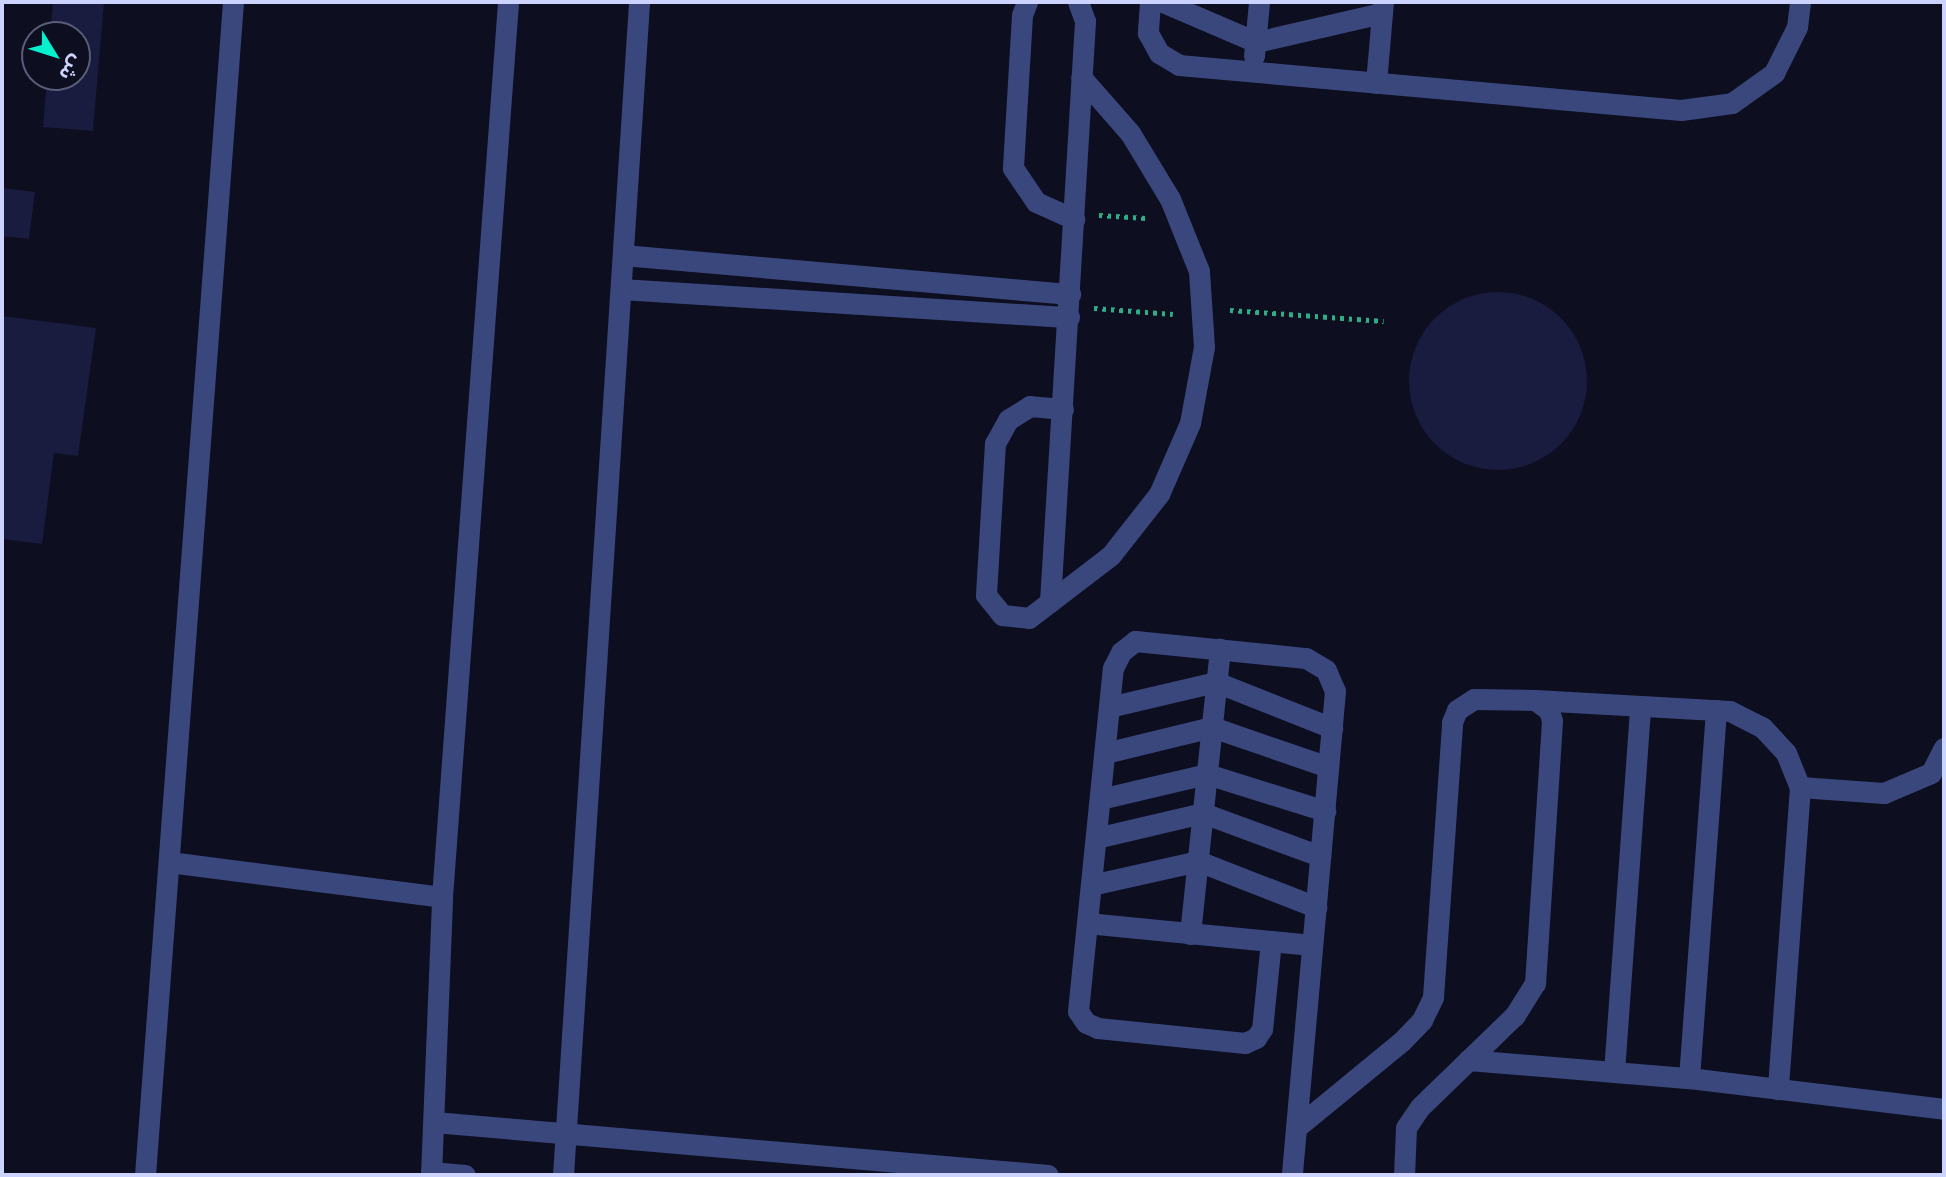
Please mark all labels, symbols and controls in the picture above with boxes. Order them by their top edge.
north arrow [21,21,91,91]
text: ش [54,51,88,85]

